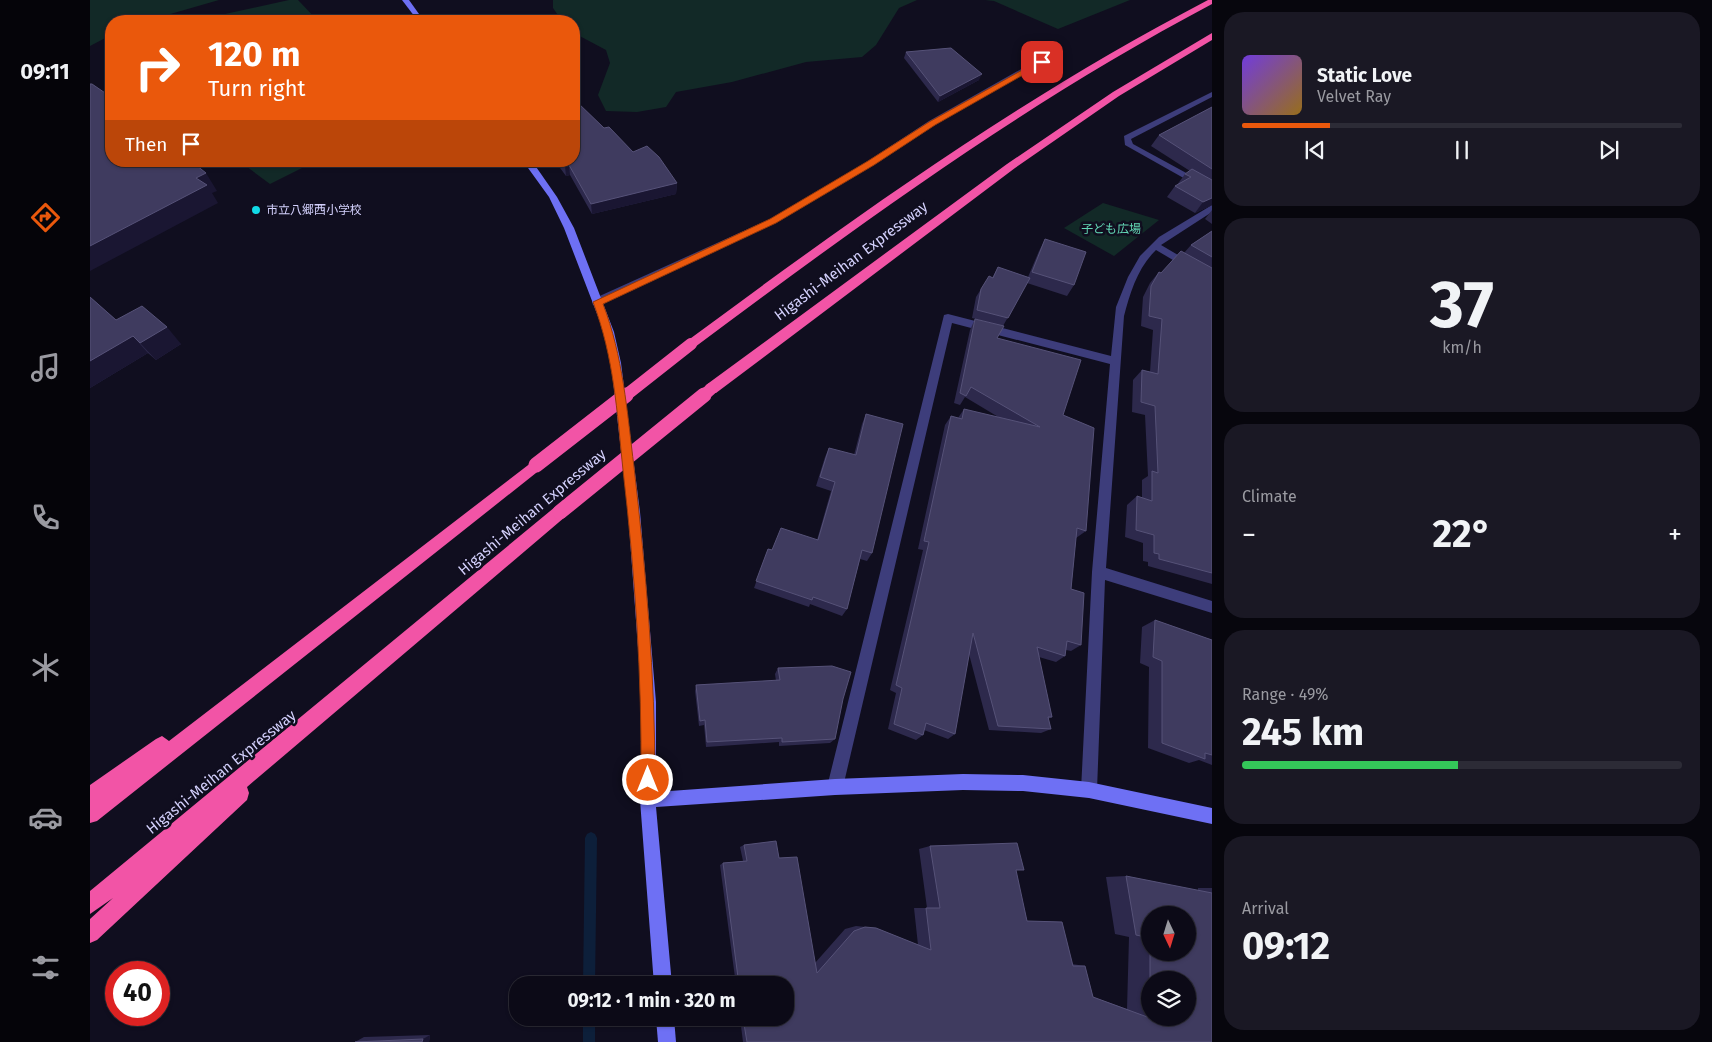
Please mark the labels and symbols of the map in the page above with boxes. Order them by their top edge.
pin [1021,41,1063,83]
street label: Higashi-Meihan Expressway [771,197,932,325]
place label: 市立八郷西小学校 [266,203,362,217]
marker: 市立八郷西小学校 [250,204,262,216]
park label: 子ども広場 [1081,222,1141,236]
street label: Higashi-Meihan Expressway [455,445,610,579]
street label: Higashi-Meihan Expressway [143,706,300,838]
position arrow [621,753,673,805]
north arrow [1141,906,1196,961]
speed limit sign: 40 [105,961,170,1026]

